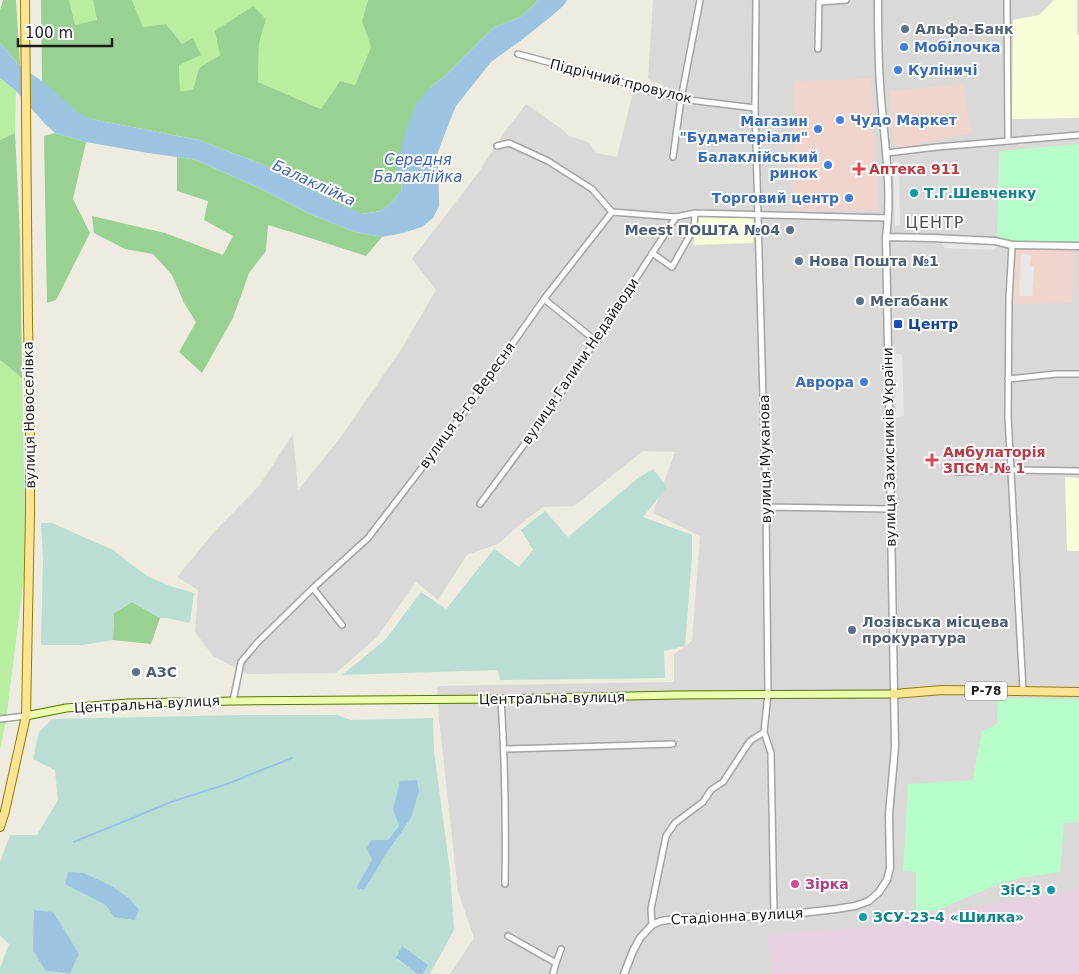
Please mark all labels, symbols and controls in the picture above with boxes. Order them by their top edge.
scale bar [18,15,111,47]
place label: Альфа-Банк [915,21,1014,37]
marker: Альфа-Банк [899,23,911,35]
text: 100 m [25,24,73,42]
place label: Мобілочка [914,39,1001,55]
marker: Мобілочка [898,41,910,53]
street label: Підрічний провулок [548,56,694,106]
place label: Куліничі [908,62,978,78]
marker: Куліничі [892,64,904,76]
place label: Чудо Маркет [850,112,958,128]
place label: Магазин "Будматеріали" [679,113,808,145]
marker: Чудо Маркет [834,114,846,126]
marker: Магазин "Будматеріали" [812,123,824,135]
place label: Балаклійський ринок [698,149,818,181]
water label: Середня Балаклійка [373,151,463,186]
water label: Балаклійка [270,156,358,210]
marker: Балаклійський ринок [822,159,834,171]
place label: Аптека 911 [869,161,960,177]
marker: Аптека 911 [853,163,865,175]
place label: Т.Г.Шевченку [924,185,1036,201]
marker: Т.Г.Шевченку [908,187,920,199]
place label: Торговий центр [712,190,839,206]
marker: Торговий центр [843,192,855,204]
district label: ЦЕНТР [906,213,964,232]
place label: Meest ПОШТА №04 [625,222,780,238]
marker: Meest ПОШТА №04 [784,224,796,236]
place label: Нова Пошта №1 [809,253,939,269]
marker: Нова Пошта №1 [793,255,805,267]
street label: вулиця Галини Недайводи [518,275,642,447]
place label: Мегабанк [870,293,949,309]
marker: Мегабанк [854,295,866,307]
place label: Центр [908,316,958,332]
marker: Центр [892,318,904,330]
street label: вулиця 8-го Вересня [416,339,518,471]
street label: вулиця Новоселівка [20,341,38,489]
street label: вулиця Захисників України [879,347,899,547]
place label: Аврора [795,374,854,390]
marker: Аврора [858,376,870,388]
street label: вулиця Муканова [756,394,774,524]
place label: Амбулаторія ЗПСМ № 1 [943,444,1045,476]
marker: Амбулаторія ЗПСМ № 1 [925,453,939,467]
place label: Лозівська місцева прокуратура [862,614,1009,646]
marker: Лозівська місцева прокуратура [846,624,858,636]
place label: АЗС [146,664,177,680]
marker: АЗС [130,666,142,678]
road number: Р-78 [965,681,1007,700]
street label: Центральна вулиця [479,689,625,707]
street label: Центральна вулиця [74,692,220,716]
place label: Зірка [805,876,849,892]
marker: Зірка [789,878,801,890]
place label: ЗіС-3 [1000,882,1041,898]
marker: ЗіС-3 [1045,884,1057,896]
street label: Стадіонна вулиця [670,905,804,927]
place label: ЗСУ-23-4 «Шилка» [873,909,1024,925]
marker: ЗСУ-23-4 «Шилка» [857,911,869,923]

